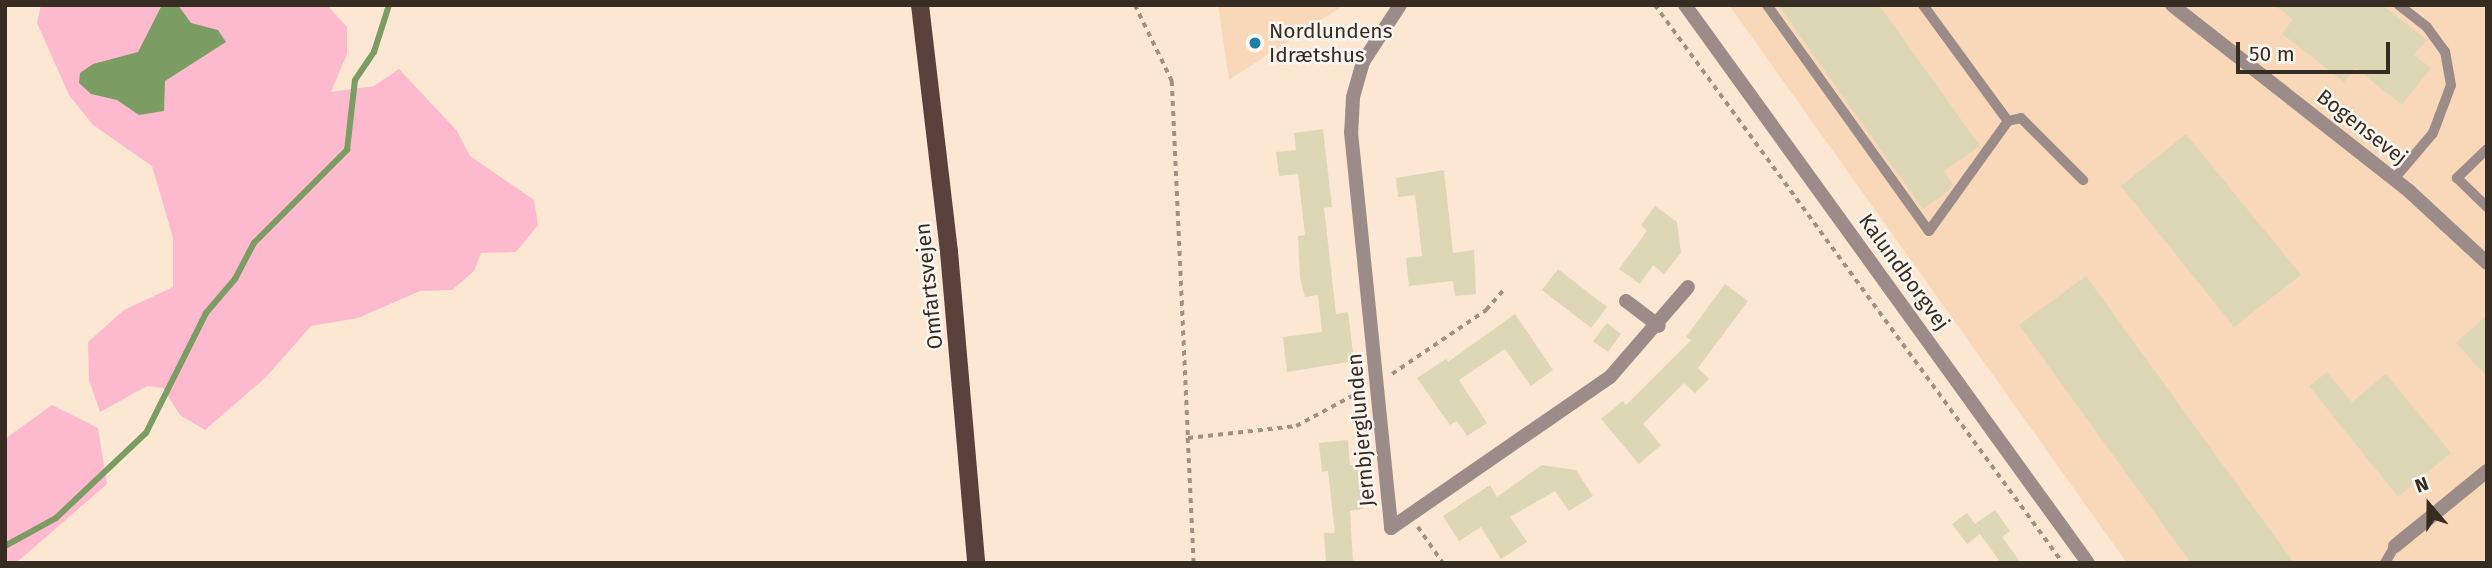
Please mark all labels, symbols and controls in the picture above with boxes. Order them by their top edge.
place label: Nordlundens Idrætshus [1269,18,1392,68]
scale bar [2240,28,2394,72]
marker: Nordlundens Idrætshus [1247,35,1263,51]
text: 50 m [2249,41,2295,67]
street label: Bogensevej [2312,84,2412,170]
street label: Kalundborgvej [1853,209,1955,335]
street label: Omfartsvejen [910,222,948,350]
street label: Jernbjerglunden [1342,352,1380,508]
north arrow [2394,470,2464,540]
text: N [2412,472,2431,498]

